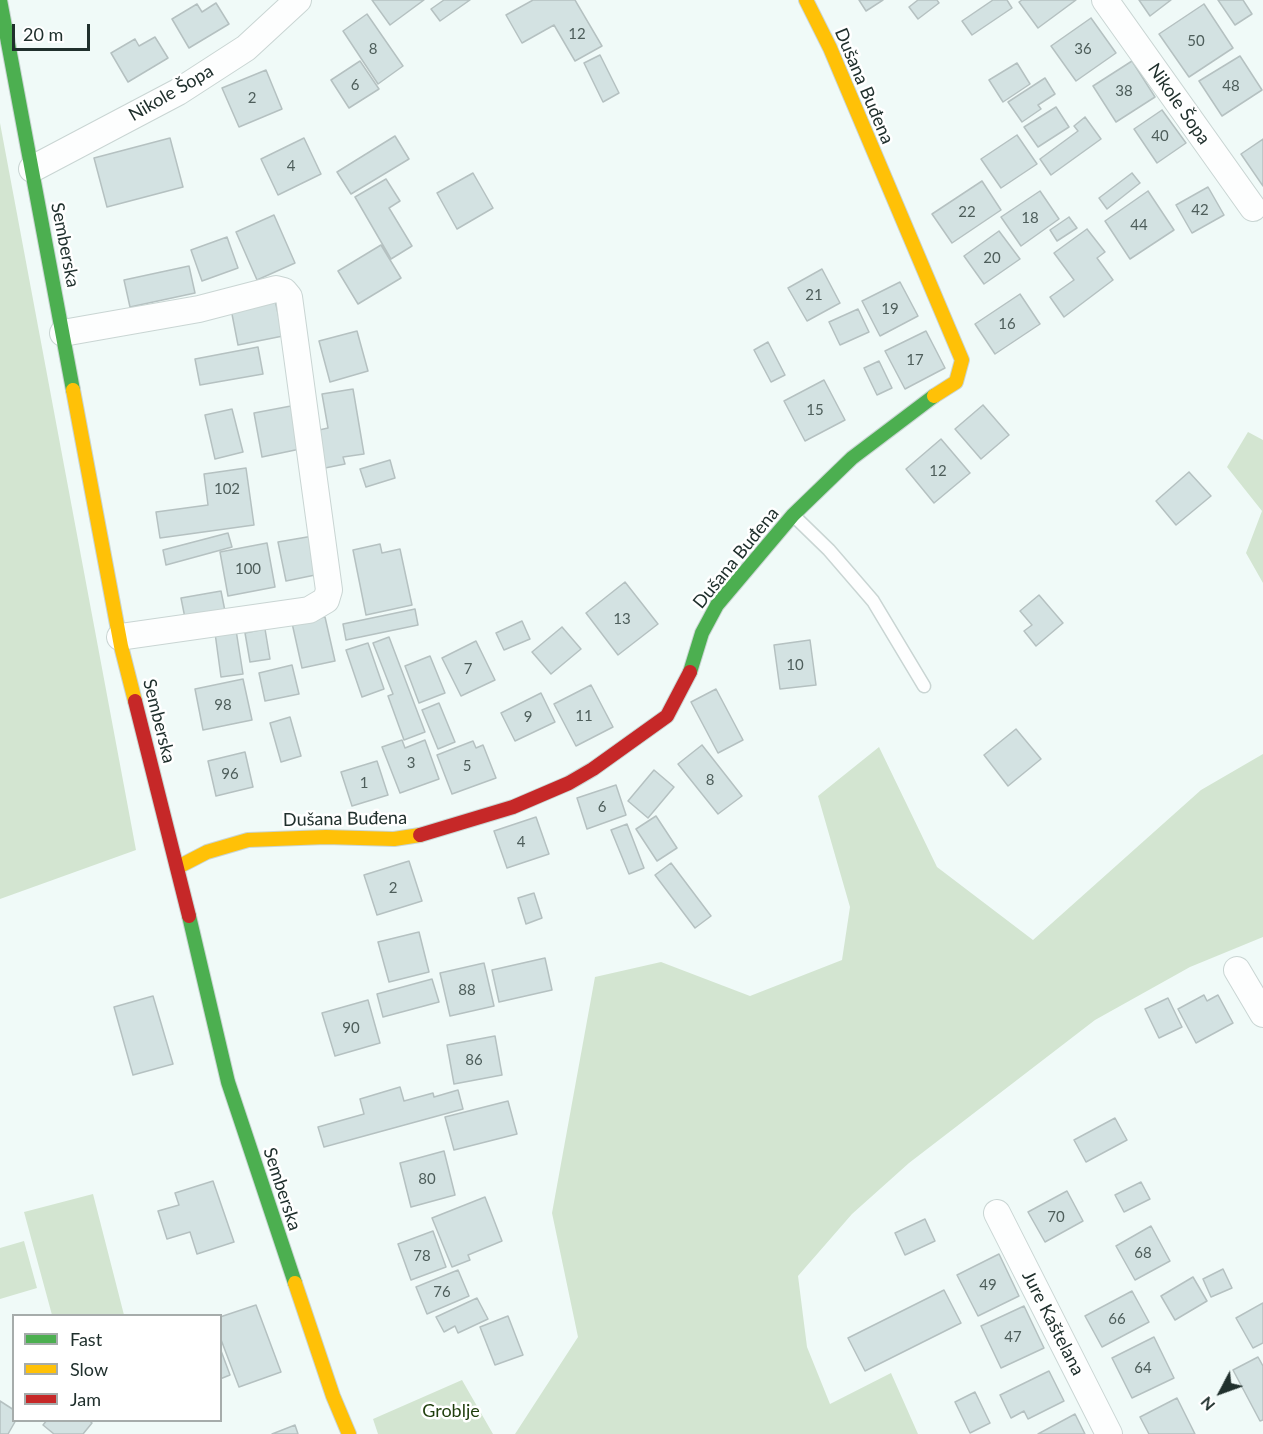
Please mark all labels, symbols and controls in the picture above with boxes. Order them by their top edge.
scale bar [15,12,93,50]
text: 20 m [23,23,63,45]
house number: 12 [568,25,586,43]
street label: Dušana Buđena [830,25,898,147]
house number: 50 [1187,32,1205,50]
house number: 8 [369,40,377,58]
house number: 36 [1074,40,1092,58]
street label: Nikole Šopa [1143,59,1215,149]
street label: Nikole Šopa [125,60,217,126]
house number: 6 [351,76,359,94]
house number: 48 [1222,77,1240,95]
house number: 38 [1115,82,1133,100]
house number: 2 [248,89,256,107]
house number: 40 [1151,127,1169,145]
house number: 4 [287,157,295,175]
street label: Semberska [46,201,84,289]
house number: 42 [1191,201,1209,219]
house number: 22 [958,203,976,221]
house number: 18 [1021,209,1039,227]
house number: 44 [1130,216,1148,234]
house number: 20 [983,249,1001,267]
house number: 21 [805,286,823,304]
house number: 19 [881,300,899,318]
house number: 16 [998,315,1016,333]
house number: 17 [906,351,924,369]
house number: 15 [806,401,824,419]
house number: 12 [929,462,947,480]
house number: 102 [214,480,240,498]
street label: Dušana Buđena [689,503,783,613]
house number: 100 [235,560,261,578]
house number: 13 [613,610,631,628]
house number: 10 [786,656,804,674]
house number: 7 [464,660,472,678]
street label: Semberska [138,677,180,765]
house number: 98 [214,696,232,714]
house number: 11 [575,707,593,725]
house number: 9 [524,708,532,726]
house number: 3 [407,754,415,772]
house number: 5 [463,757,471,775]
house number: 96 [221,765,239,783]
house number: 8 [706,771,714,789]
house number: 1 [360,774,368,792]
house number: 6 [598,798,606,816]
street label: Dušana Buđena [283,807,407,831]
house number: 4 [517,833,525,851]
house number: 2 [389,879,397,897]
house number: 88 [458,981,476,999]
house number: 90 [342,1019,360,1037]
house number: 86 [465,1051,483,1069]
street label: Semberska [258,1145,306,1233]
house number: 80 [418,1170,436,1188]
house number: 70 [1047,1208,1065,1226]
house number: 68 [1134,1244,1152,1262]
house number: 78 [413,1247,431,1265]
street label: Jure Kaštelana [1017,1267,1089,1379]
house number: 49 [979,1276,997,1294]
house number: 76 [433,1283,451,1301]
house number: 66 [1108,1310,1126,1328]
legend [12,1314,222,1422]
text: Fast [70,1328,102,1350]
house number: 47 [1004,1328,1022,1346]
text: Slow [70,1358,108,1380]
house number: 64 [1134,1359,1152,1377]
north arrow [1191,1362,1251,1422]
text: Jam [70,1388,101,1410]
text: N [1196,1393,1218,1415]
park label: Groblje [422,1400,480,1422]

